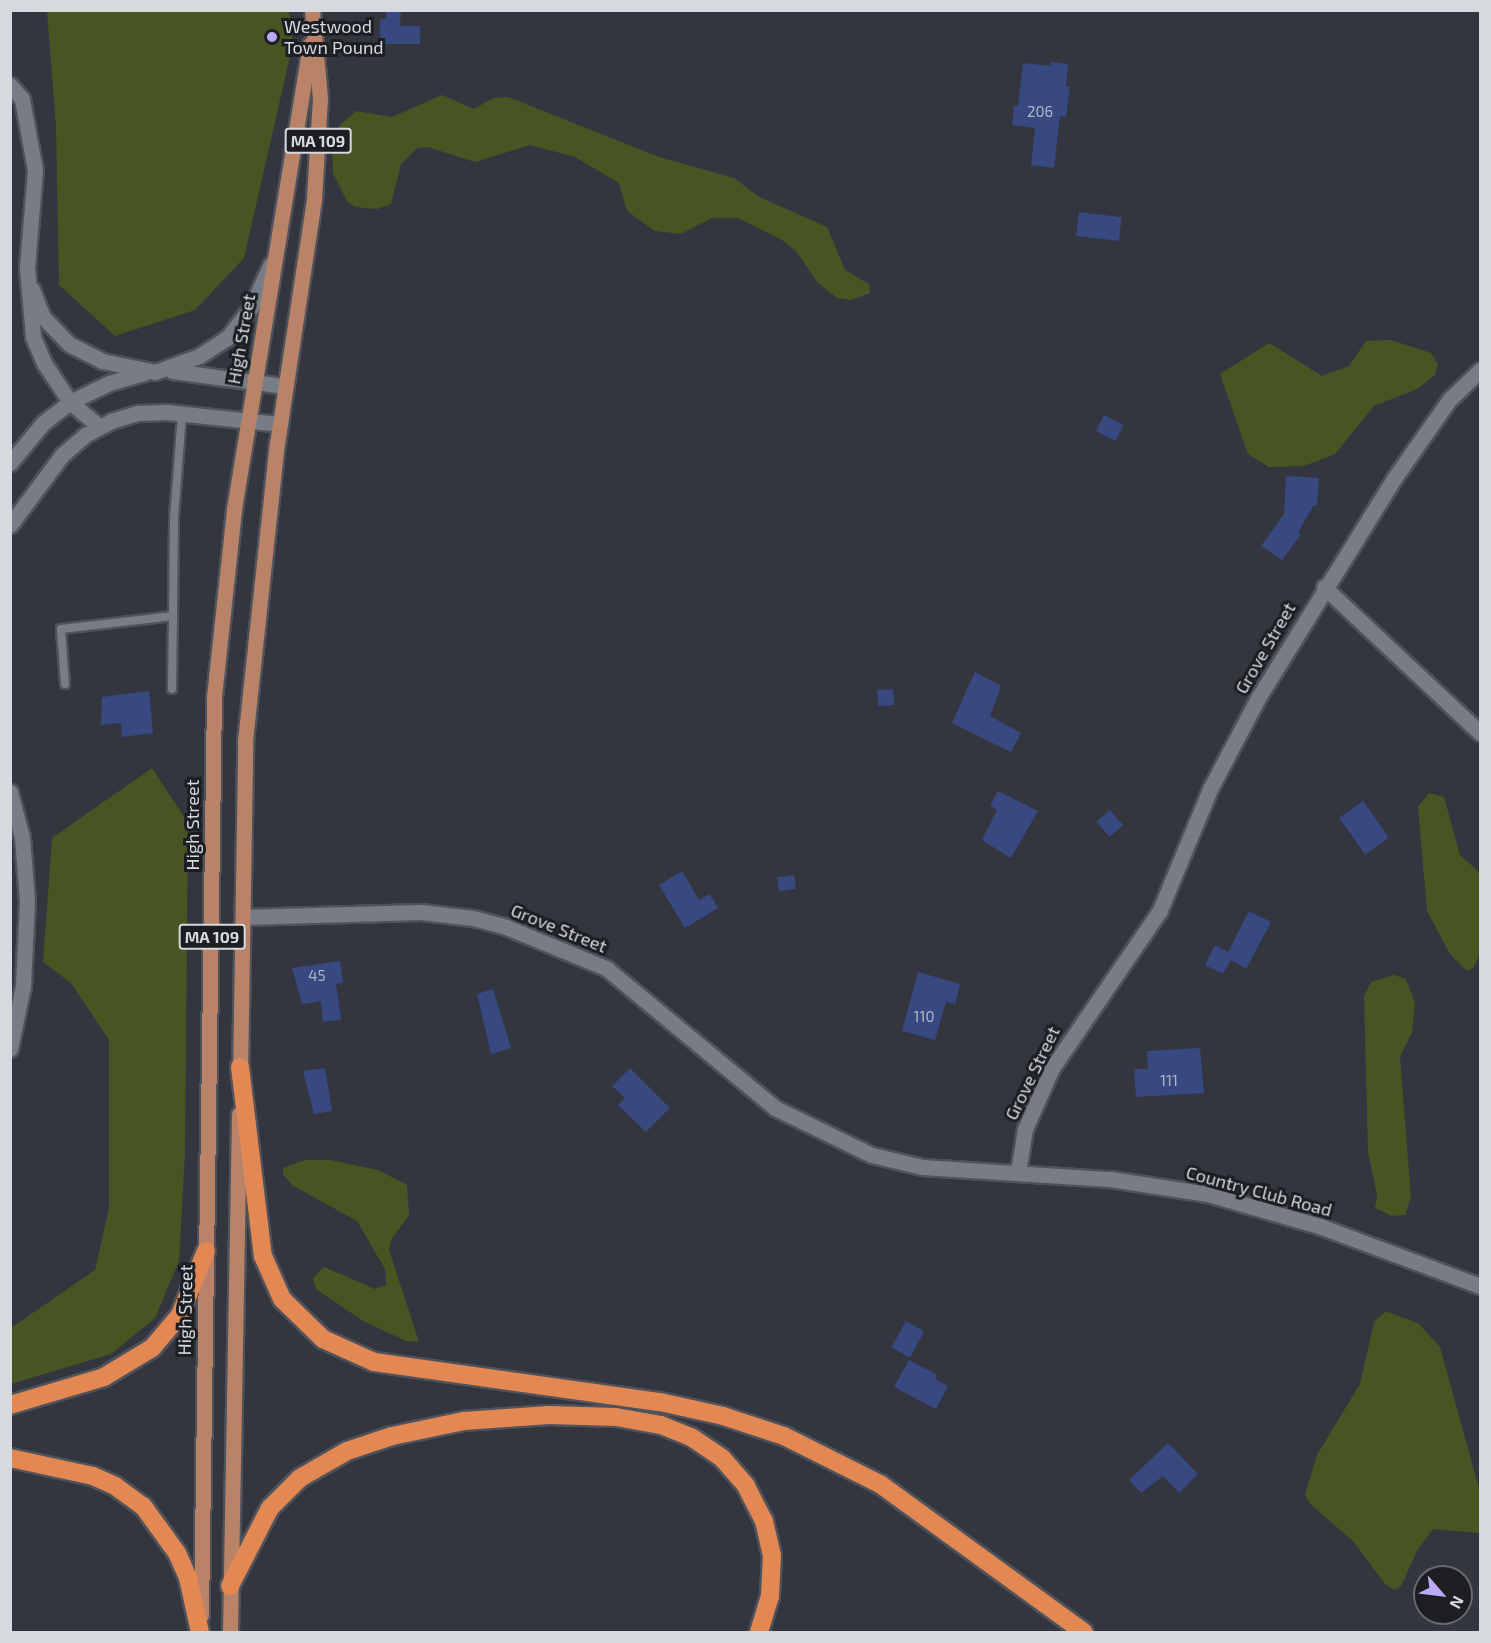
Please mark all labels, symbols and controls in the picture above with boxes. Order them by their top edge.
place label: Westwood Town Pound [284,16,384,58]
marker: Westwood Town Pound [265,30,279,44]
house number: 206 [1027,103,1053,121]
road number: MA 109 [284,128,352,154]
street label: High Street [222,292,260,386]
street label: Grove Street [1230,599,1300,697]
street label: High Street [181,779,203,871]
street label: Grove Street [508,899,610,957]
road number: MA 109 [178,924,246,950]
house number: 45 [308,967,326,985]
house number: 110 [914,1008,934,1026]
street label: Grove Street [1000,1023,1064,1123]
house number: 111 [1160,1072,1178,1090]
street label: Country Club Road [1184,1161,1334,1221]
street label: High Street [173,1264,197,1356]
north arrow [1413,1565,1473,1625]
text: N [1446,1593,1469,1612]

